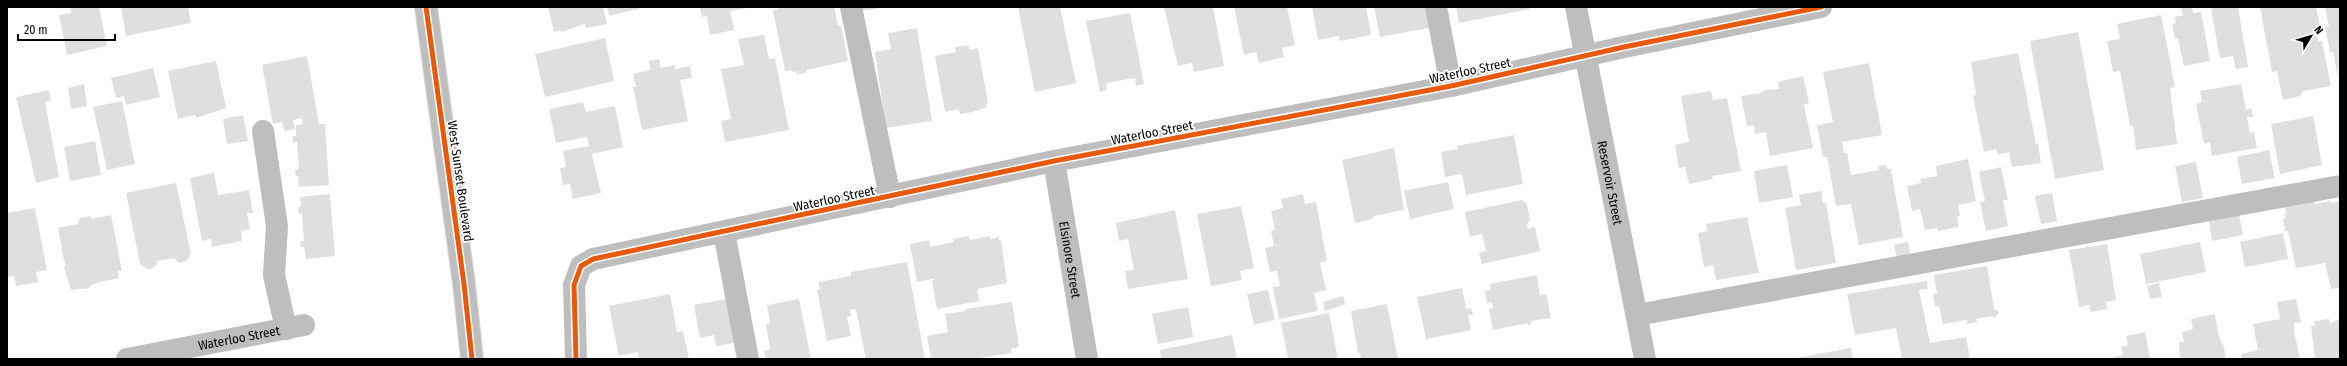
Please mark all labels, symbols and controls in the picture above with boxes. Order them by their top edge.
scale bar [18,16,115,42]
north arrow [2291,16,2331,56]
text: 20 m [24,23,48,37]
text: N [2311,24,2326,37]
street label: Waterloo Street [1428,54,1513,86]
street label: Waterloo Street [1110,117,1195,148]
street label: West Sunset Boulevard [445,120,476,242]
street label: Reservoir Street [1594,139,1626,227]
street label: Waterloo Street [792,182,877,214]
street label: Elsinore Street [1056,220,1084,300]
street label: Waterloo Street [197,323,282,353]

